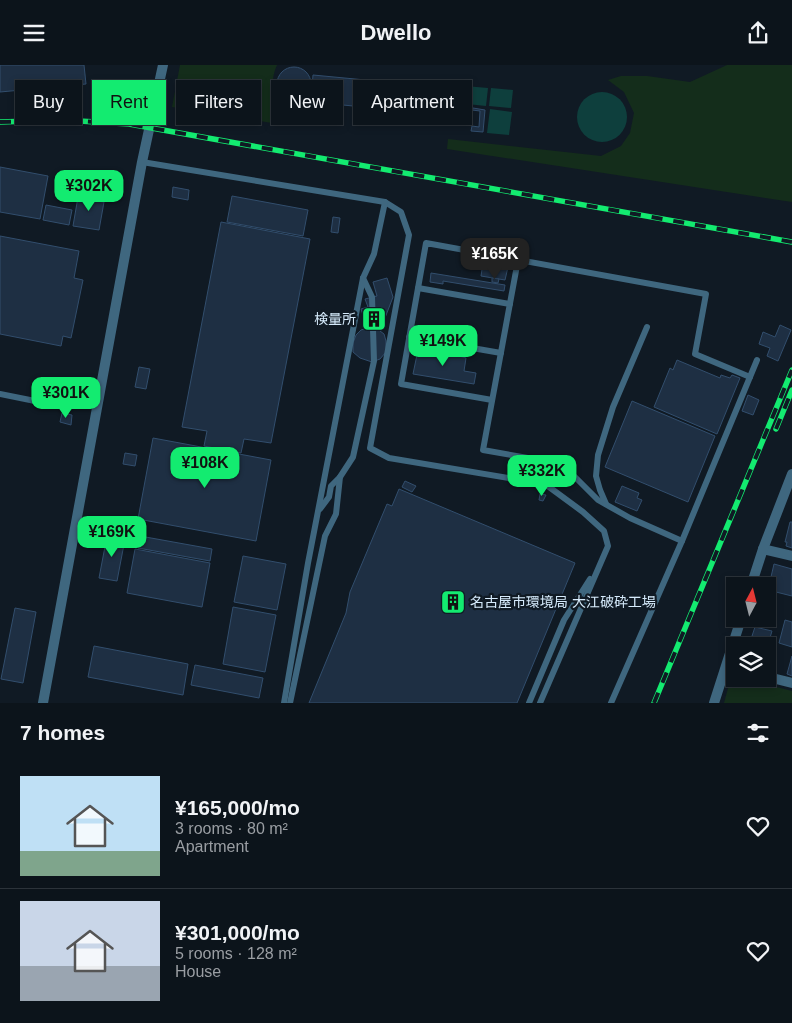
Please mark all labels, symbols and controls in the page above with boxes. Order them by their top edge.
icon: menu [20,19,48,47]
icon: share [744,19,772,47]
text: Dwello [361,20,431,45]
chip: Buy [15,80,82,125]
chip: Rent [92,80,166,125]
chip: Filters [176,80,261,125]
chip: New [271,80,343,125]
chip: Apartment [353,80,472,125]
pin: ¥302K [54,169,124,212]
text: ¥302K [65,177,113,194]
pin: ¥165K [460,237,530,280]
text: ¥165K [471,245,519,262]
building icon: 検量所 [361,306,387,332]
place label: 検量所 [314,311,356,327]
pin: ¥149K [408,325,478,367]
text: ¥149K [419,332,467,349]
pin: ¥301K [31,377,101,419]
text: ¥301K [42,384,90,401]
pin: ¥108K [170,447,240,489]
text: ¥108K [181,454,229,471]
pin: ¥332K [507,455,577,497]
text: ¥332K [518,462,566,479]
pin: ¥169K [77,515,147,558]
text: ¥169K [88,523,136,540]
north arrow [726,577,776,627]
map controls [726,577,776,687]
building icon: 名古屋市環境局 大江破砕工場 [440,589,466,615]
place label: 名古屋市環境局 大江破砕工場 [470,594,656,610]
button: layers [726,637,776,687]
icon: filters [744,719,772,747]
text: 7 homes [20,721,105,744]
icon: home [60,796,120,856]
text: ¥165,000/mo [175,796,300,819]
icon: heart [744,812,772,840]
text: 3 rooms · 80 m² [175,820,288,837]
text: Apartment [175,838,249,855]
icon: home [60,921,120,981]
text: ¥301,000/mo [175,921,300,944]
icon: heart [744,937,772,965]
text: 5 rooms · 128 m² [175,945,297,962]
text: House [175,963,221,980]

